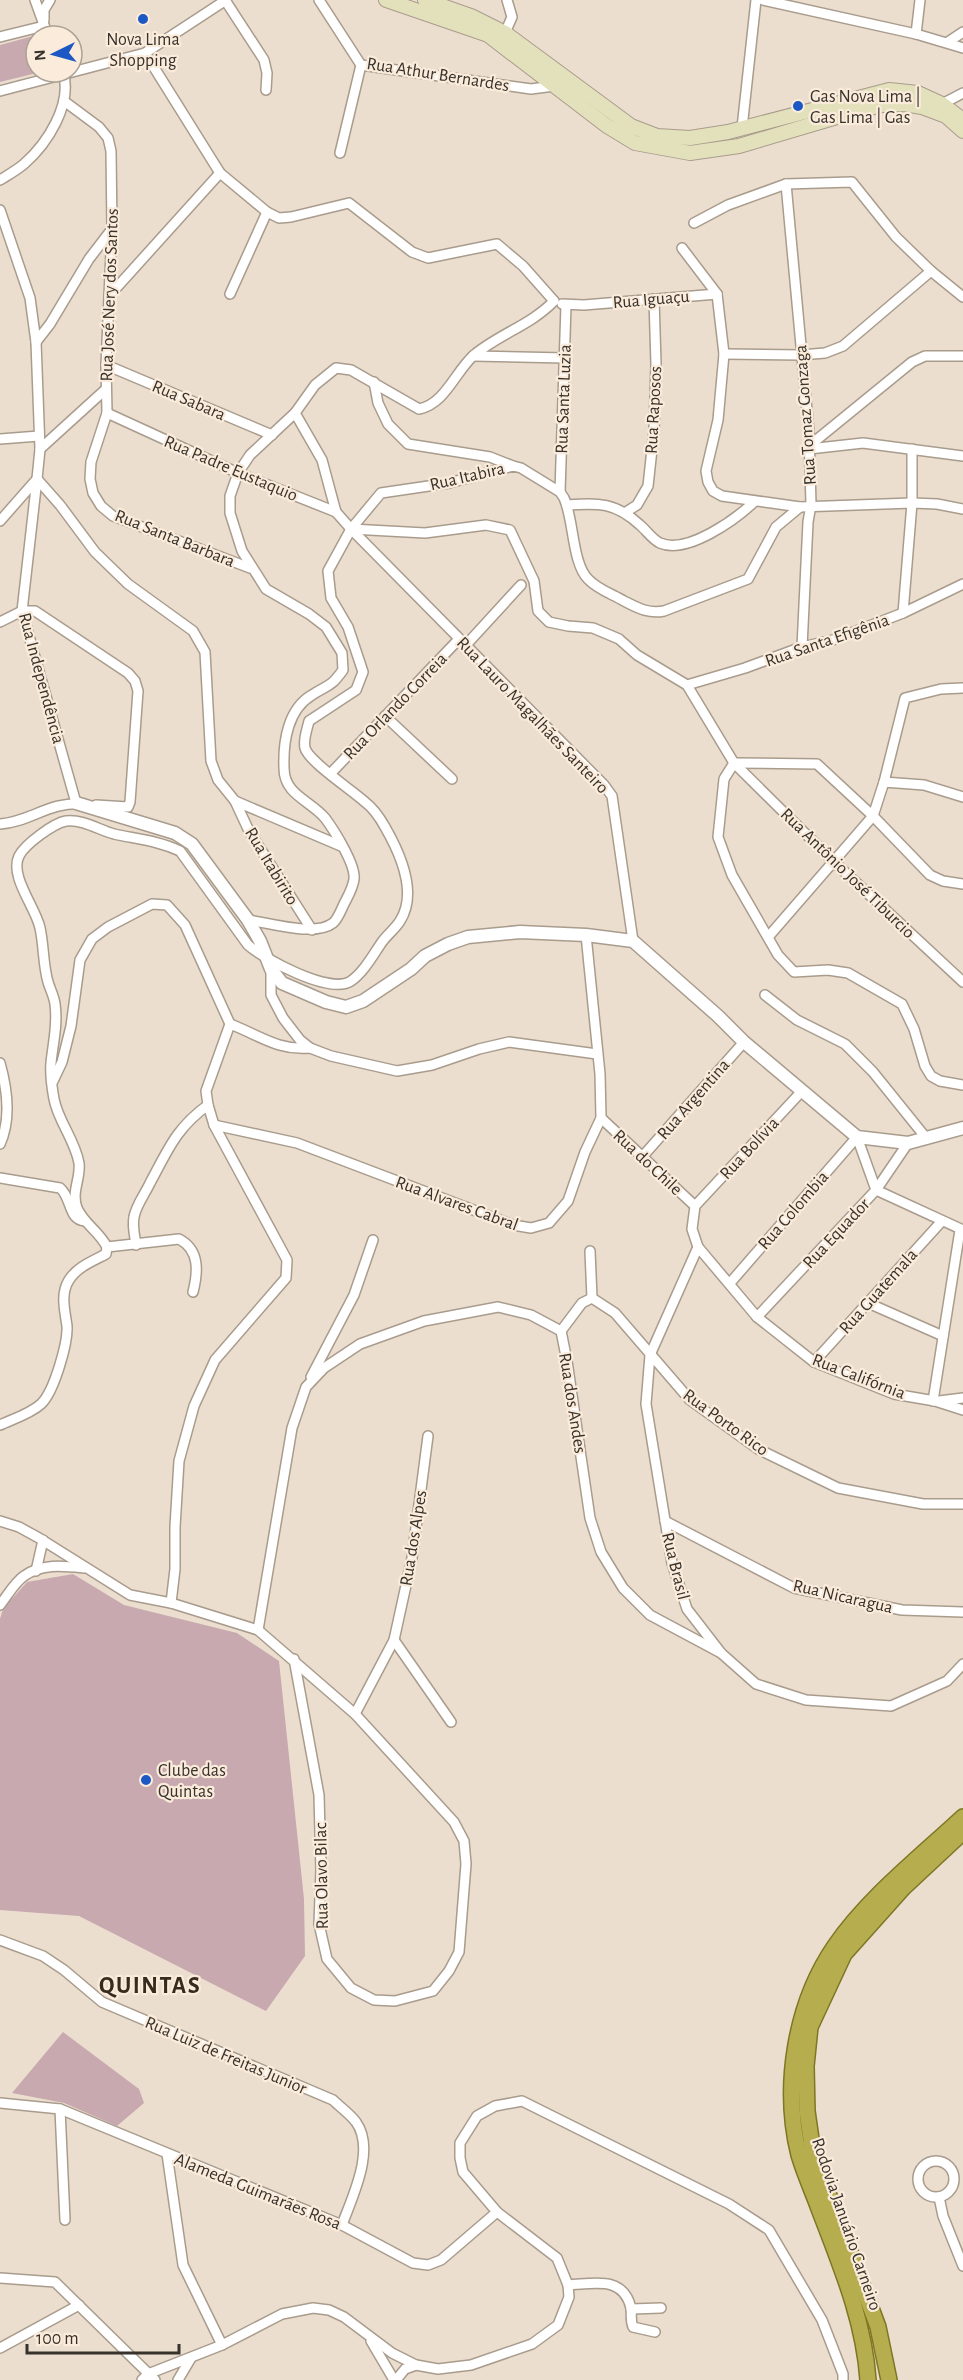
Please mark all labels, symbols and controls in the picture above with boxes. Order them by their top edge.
marker: Nova Lima Shopping [136,12,150,26]
north arrow [24,24,84,84]
place label: Nova Lima Shopping [106,31,180,70]
text: N [32,49,49,61]
street label: Rua Athur Bernardes [365,55,510,95]
place label: Gas Nova Lima | Gas Lima | Gas [810,86,921,128]
marker: Gas Nova Lima | Gas Lima | Gas [791,99,805,113]
street label: Rua José Nery dos Santos [98,208,122,382]
street label: Rua Iguaçu [612,288,690,312]
street label: Rua Santa Luzia [553,344,575,454]
street label: Rua Tomaz Gonzaga [792,344,820,486]
street label: Rua Raposos [643,366,665,455]
street label: Rua Sabara [149,377,228,424]
street label: Rua Padre Eustaquio [161,433,300,505]
street label: Rua Itabira [428,460,506,494]
street label: Rua Santa Barbara [112,507,237,571]
street label: Rua Independência [15,611,67,746]
street label: Rua Santa Efigênia [763,611,892,671]
street label: Rua Lauro Magalhães Santeiro [453,634,612,798]
street label: Rua Orlando Correia [340,650,451,764]
street label: Rua Antônio José Tiburcio [777,805,918,942]
street label: Rua Itabirito [241,825,301,909]
street label: Rua Argentina [654,1056,733,1143]
street label: Rua Bolívia [717,1114,783,1183]
street label: Rua do Chile [609,1126,685,1199]
street label: Rua Colombia [755,1168,832,1253]
street label: Rua Alvares Cabral [393,1173,520,1235]
street label: Rua Equador [800,1195,874,1272]
street label: Rua Guatemala [836,1246,921,1338]
street label: Rua Califórnia [810,1351,908,1403]
street label: Rua dos Andes [555,1352,589,1455]
street label: Rua Porto Rico [679,1386,772,1460]
street label: Rua dos Alpes [398,1489,430,1587]
street label: Rua Brasil [658,1531,692,1602]
street label: Rua Nicaragua [791,1577,894,1617]
place label: Clube das Quintas [158,1762,226,1801]
marker: Clube das Quintas [139,1773,153,1787]
street label: Rua Olavo Bilac [312,1822,332,1930]
district label: QUINTAS [99,1974,201,1998]
street label: Rua Luiz de Freitas Junior [142,2014,309,2098]
street label: Rodovia Januário Carneiro [808,2136,884,2313]
street label: Alameda Guimarães Rosa [172,2150,343,2234]
scale bar [27,2317,178,2355]
text: 100 m [36,2330,79,2348]

